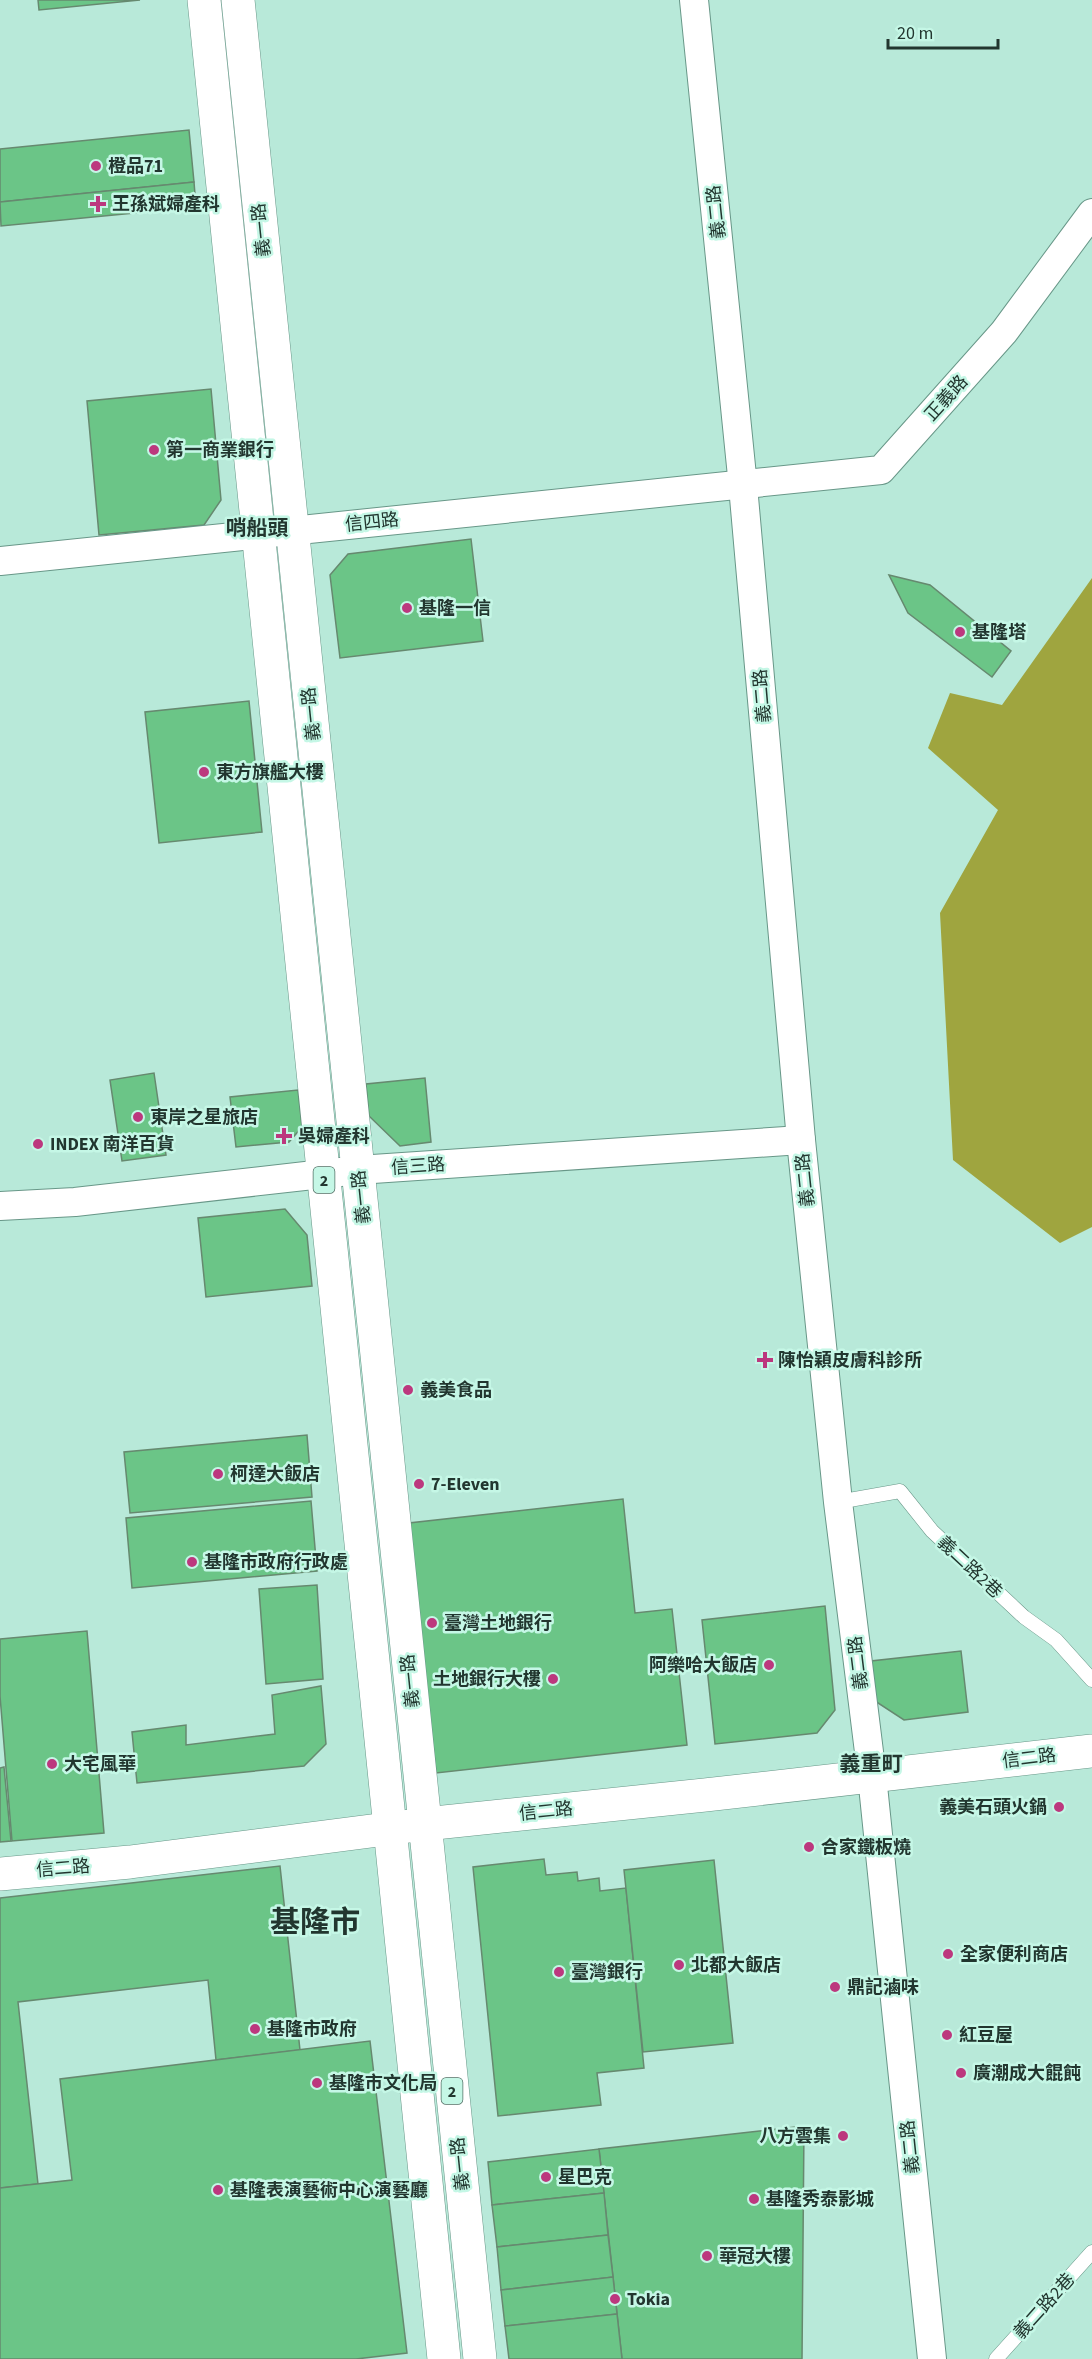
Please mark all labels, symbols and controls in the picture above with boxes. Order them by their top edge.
scale bar [888,12,998,50]
text: 20 m [897,21,933,46]
place label: 橙品71 [108,154,163,179]
marker: 橙品71 [89,159,103,173]
street label: 義二路 [701,184,732,240]
place label: 王孫斌婦產科 [112,192,220,217]
marker: 王孫斌婦產科 [89,195,107,213]
street label: 義一路 [246,202,277,258]
street label: 正義路 [919,370,974,427]
place label: 第一商業銀行 [166,438,274,463]
marker: 第一商業銀行 [147,443,161,457]
street label: 信四路 [344,507,400,538]
district label: 哨船頭 [226,513,289,543]
place label: 基隆一信 [419,596,491,621]
marker: 基隆一信 [400,601,414,615]
place label: 基隆塔 [972,620,1026,645]
marker: 基隆塔 [953,625,967,639]
street label: 義二路 [748,668,777,724]
street label: 義一路 [296,686,327,742]
place label: 東方旗艦大樓 [216,760,324,785]
marker: 東方旗艦大樓 [197,765,211,779]
place label: 東岸之星旅店 [150,1105,258,1130]
marker: 東岸之星旅店 [131,1110,145,1124]
place label: 吳婦產科 [298,1124,370,1149]
marker: 吳婦產科 [275,1127,293,1145]
place label: INDEX 南洋百貨 [50,1132,175,1157]
marker: INDEX 南洋百貨 [31,1137,45,1151]
street label: 信三路 [390,1152,446,1181]
street label: 義二路 [790,1152,821,1208]
road number: 2 [314,1167,334,1193]
street label: 義一路 [346,1169,377,1225]
place label: 陳怡穎皮膚科診所 [778,1348,922,1373]
marker: 陳怡穎皮膚科診所 [756,1351,774,1369]
place label: 義美食品 [420,1378,492,1403]
marker: 義美食品 [401,1383,415,1397]
place label: 柯達大飯店 [230,1462,320,1487]
marker: 柯達大飯店 [211,1467,225,1481]
place label: 7-Eleven [431,1472,500,1497]
marker: 7-Eleven [412,1477,426,1491]
street label: 義二路2巷 [932,1531,1008,1604]
place label: 基隆市政府行政處 [204,1550,348,1575]
marker: 基隆市政府行政處 [185,1555,199,1569]
place label: 臺灣土地銀行 [444,1611,552,1636]
marker: 臺灣土地銀行 [425,1616,439,1630]
street label: 義二路 [843,1635,874,1691]
street label: 義一路 [395,1653,426,1709]
place label: 阿樂哈大飯店 [649,1653,757,1678]
marker: 阿樂哈大飯店 [762,1658,776,1672]
place label: 土地銀行大樓 [433,1667,541,1692]
marker: 土地銀行大樓 [546,1672,560,1686]
street label: 信二路 [1001,1743,1057,1774]
district label: 義重町 [840,1749,903,1779]
place label: 大宅風華 [64,1752,136,1777]
marker: 大宅風華 [45,1757,59,1771]
place label: 義美石頭火鍋 [939,1795,1047,1820]
street label: 信二路 [518,1796,574,1827]
marker: 義美石頭火鍋 [1052,1800,1066,1814]
place label: 合家鐵板燒 [821,1835,911,1860]
marker: 合家鐵板燒 [802,1840,816,1854]
street label: 信二路 [35,1854,91,1883]
district label: 基隆市 [270,1901,360,1944]
place label: 全家便利商店 [960,1942,1068,1967]
marker: 全家便利商店 [941,1947,955,1961]
place label: 北都大飯店 [691,1953,781,1978]
marker: 北都大飯店 [672,1958,686,1972]
place label: 臺灣銀行 [571,1960,643,1985]
marker: 臺灣銀行 [552,1965,566,1979]
place label: 鼎記滷味 [847,1975,919,2000]
marker: 鼎記滷味 [828,1980,842,1994]
place label: 基隆市政府 [267,2017,357,2042]
marker: 基隆市政府 [248,2022,262,2036]
place label: 紅豆屋 [959,2023,1013,2048]
marker: 紅豆屋 [940,2028,954,2042]
place label: 廣潮成大餛飩 [973,2061,1081,2086]
marker: 廣潮成大餛飩 [954,2066,968,2080]
place label: 基隆市文化局 [329,2071,437,2096]
marker: 基隆市文化局 [310,2076,324,2090]
road number: 2 [442,2078,462,2104]
street label: 義二路 [895,2119,926,2175]
place label: 八方雲集 [759,2124,831,2149]
marker: 八方雲集 [836,2129,850,2143]
street label: 義一路 [445,2136,476,2192]
place label: 星巴克 [558,2165,612,2190]
marker: 星巴克 [539,2170,553,2184]
place label: 基隆表演藝術中心演藝廳 [230,2178,428,2203]
marker: 基隆表演藝術中心演藝廳 [211,2183,225,2197]
place label: 基隆秀泰影城 [766,2187,874,2212]
marker: 基隆秀泰影城 [747,2192,761,2206]
place label: 華冠大樓 [719,2244,791,2269]
marker: 華冠大樓 [700,2249,714,2263]
street label: 義二路2巷 [1008,2268,1081,2345]
place label: Tokia [627,2287,670,2312]
marker: Tokia [608,2292,622,2306]

